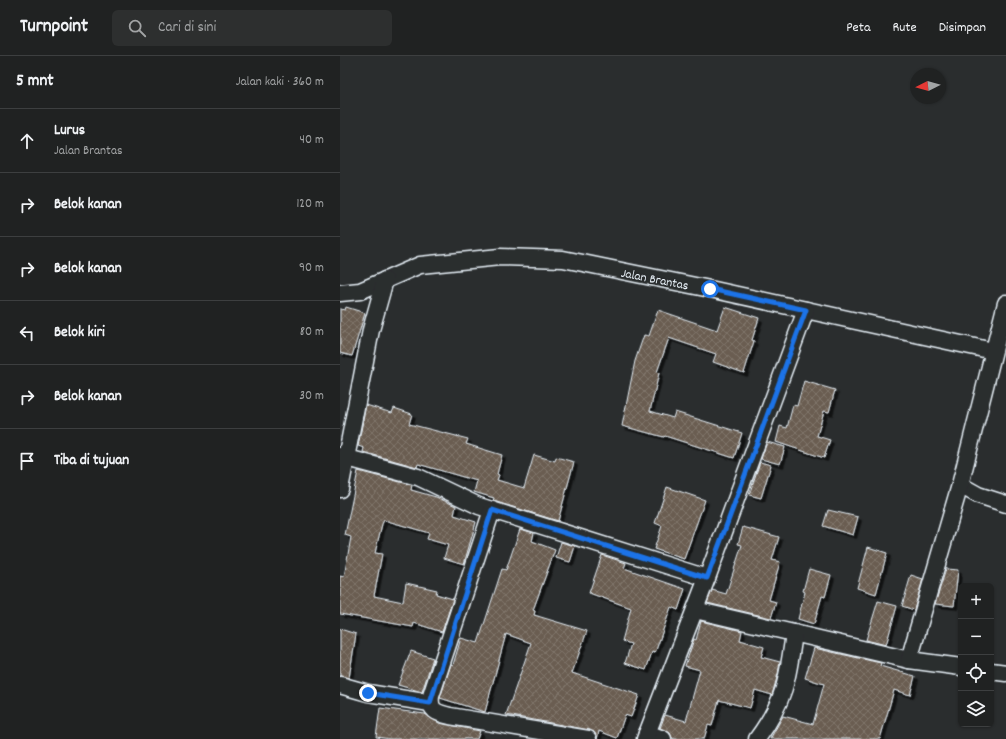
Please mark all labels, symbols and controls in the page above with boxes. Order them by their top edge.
search box [112,10,392,46]
text: Turnpoint [20,14,88,41]
icon: search [126,17,148,39]
text: Cari di sini [158,17,216,39]
text: Peta [846,18,870,38]
text: Rute [892,18,917,38]
text: Disimpan [939,18,986,38]
north arrow [910,68,946,104]
text: 5 mnt [16,70,54,94]
text: Jalan kaki · 360 m [236,73,324,92]
text: Lurus [54,120,85,142]
icon: ahead [16,130,38,152]
text: 40 m [300,131,324,150]
text: Jalan Brantas [54,142,122,161]
icon: right [16,194,38,216]
text: Belok kanan [54,194,122,216]
text: 120 m [296,195,324,214]
icon: right [16,258,38,280]
text: Belok kanan [54,258,122,280]
text: 90 m [299,259,324,278]
street label: Jalan Brantas [619,265,690,296]
route start [701,280,719,298]
icon: left [16,322,38,344]
text: Belok kiri [54,322,105,344]
text: 80 m [300,323,324,342]
icon: right [16,386,38,408]
text: Belok kanan [54,386,122,408]
text: 30 m [299,387,324,406]
icon: arrive [16,450,38,472]
text: Tiba di tujuan [54,450,129,472]
map controls [958,583,994,727]
button: + [958,583,994,619]
button: − [958,619,994,655]
button: locate [958,655,994,691]
route end [359,684,377,702]
button: layers [958,691,994,727]

